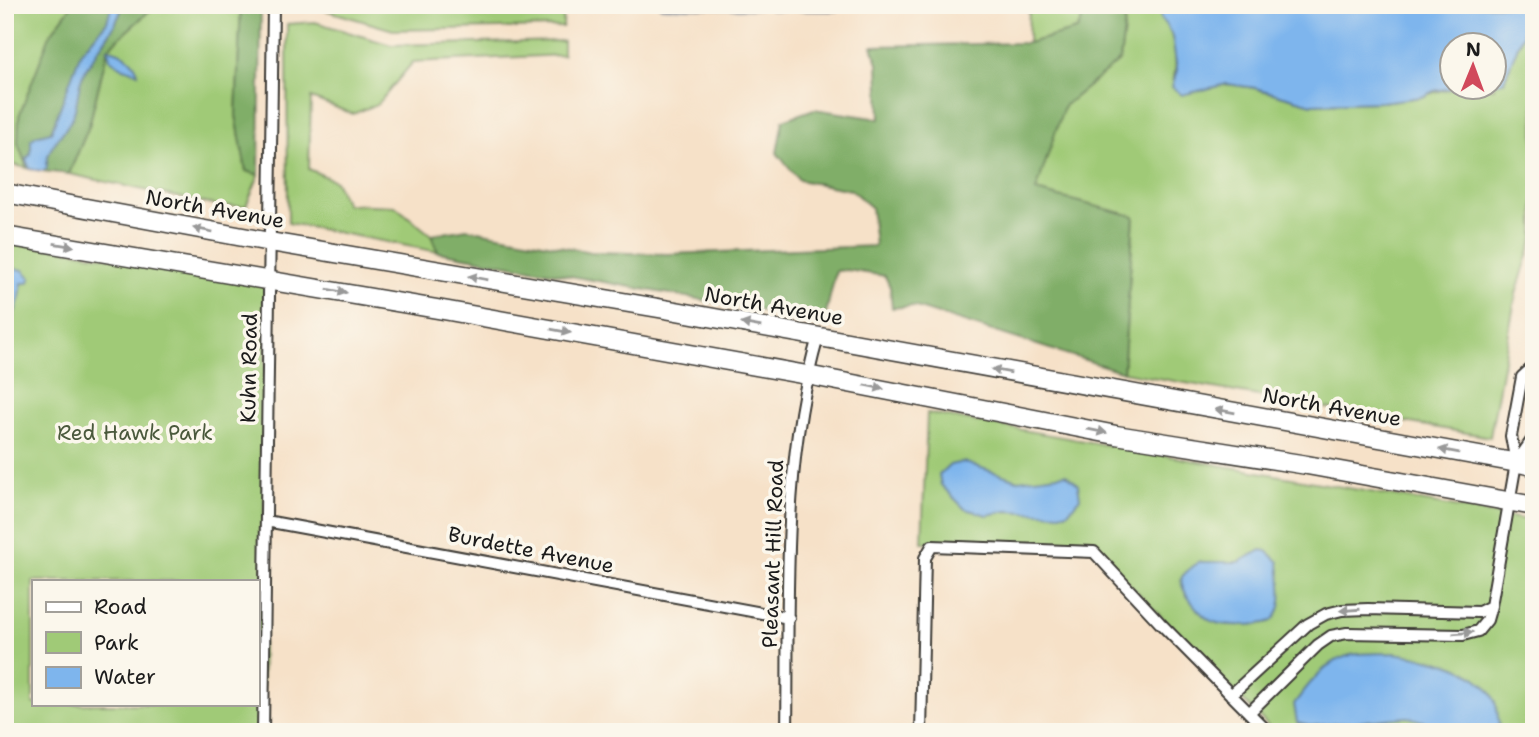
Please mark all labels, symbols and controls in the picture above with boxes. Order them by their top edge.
north arrow [1438,32,1508,102]
text: N [1466,37,1481,62]
street label: North Avenue [143,183,287,235]
one-way arrow [192,224,214,235]
one-way arrow [53,240,75,251]
one-way arrow [467,272,489,283]
street label: North Avenue [702,280,846,332]
one-way arrow [326,286,348,297]
street label: Kuhn Road [234,313,264,423]
one-way arrow [740,319,762,330]
one-way arrow [550,326,572,337]
one-way arrow [990,365,1012,376]
street label: North Avenue [1260,381,1404,433]
one-way arrow [863,382,885,393]
one-way arrow [1214,405,1236,416]
park label: Red Hawk Park [57,419,213,447]
one-way arrow [1086,426,1108,437]
one-way arrow [1438,445,1460,456]
street label: Pleasant Hill Road [756,459,790,649]
street label: Burdette Avenue [446,520,616,580]
legend [32,580,259,706]
text: Road [94,593,147,621]
one-way arrow [1339,605,1361,616]
one-way arrow [1452,627,1474,638]
text: Park [94,629,139,657]
text: Water [94,663,156,691]

